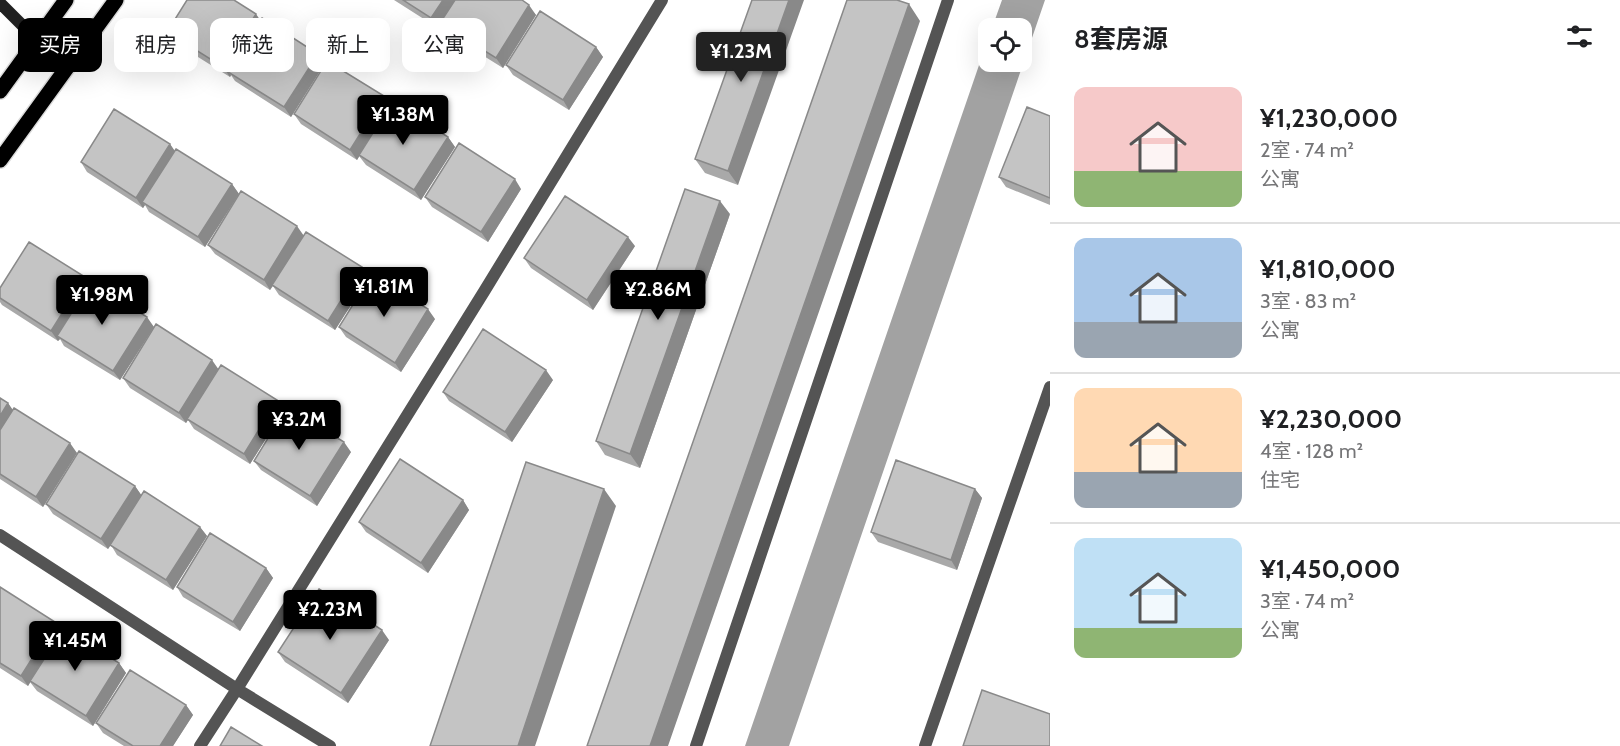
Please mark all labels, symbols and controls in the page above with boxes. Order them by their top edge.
chip: 买房 [18,18,102,72]
chip: 租房 [114,18,198,72]
chip: 筛选 [210,18,294,72]
chip: 新上 [306,18,390,72]
chip: 公寓 [402,18,486,72]
map controls [978,18,1032,72]
button: locate [978,18,1032,72]
icon: filters [1563,20,1596,53]
text: 8套房源 [1074,23,1168,55]
pin: ¥1.23M [692,32,790,83]
text: ¥1.23M [710,39,772,63]
pin: ¥1.38M [354,95,452,146]
text: ¥1.38M [371,102,435,126]
text: ¥1,230,000 [1260,102,1398,134]
icon: home [1122,111,1194,183]
text: 2室 · 74 m² [1260,138,1354,162]
text: 公寓 [1260,167,1300,191]
text: ¥1,810,000 [1260,253,1396,285]
icon: home [1122,262,1194,334]
pin: ¥1.81M [335,267,433,318]
pin: ¥2.86M [609,270,707,321]
text: ¥1.81M [354,274,414,298]
pin: ¥1.98M [53,275,151,326]
text: ¥2.86M [624,277,692,301]
text: ¥1.98M [70,282,134,306]
text: 3室 · 83 m² [1260,289,1356,313]
text: 公寓 [1260,318,1300,342]
pin: ¥3.2M [257,400,341,451]
text: ¥2,230,000 [1260,403,1402,435]
text: ¥3.2M [272,407,326,431]
icon: home [1122,412,1194,484]
text: 4室 · 128 m² [1260,439,1363,463]
text: 住宅 [1260,468,1300,492]
text: ¥1,450,000 [1260,553,1400,585]
icon: home [1122,562,1194,634]
text: 3室 · 74 m² [1260,589,1354,613]
pin: ¥2.23M [281,590,379,641]
text: ¥2.23M [297,597,363,621]
text: 公寓 [1260,618,1300,642]
pin: ¥1.45M [26,621,124,672]
text: ¥1.45M [43,628,107,652]

